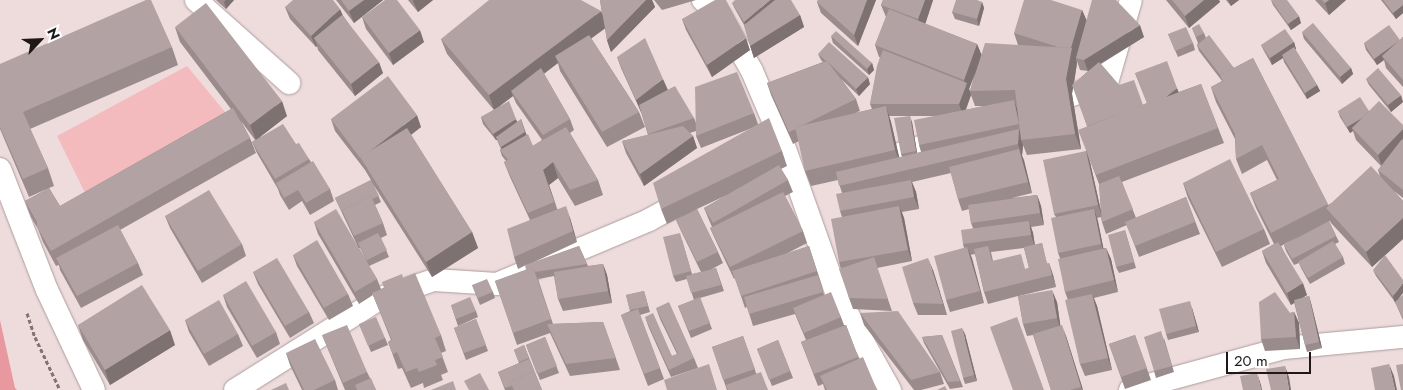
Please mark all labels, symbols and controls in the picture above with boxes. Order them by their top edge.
north arrow [15,15,65,65]
text: N [42,24,65,43]
scale bar [1228,342,1313,374]
text: 20 m [1234,350,1268,372]

